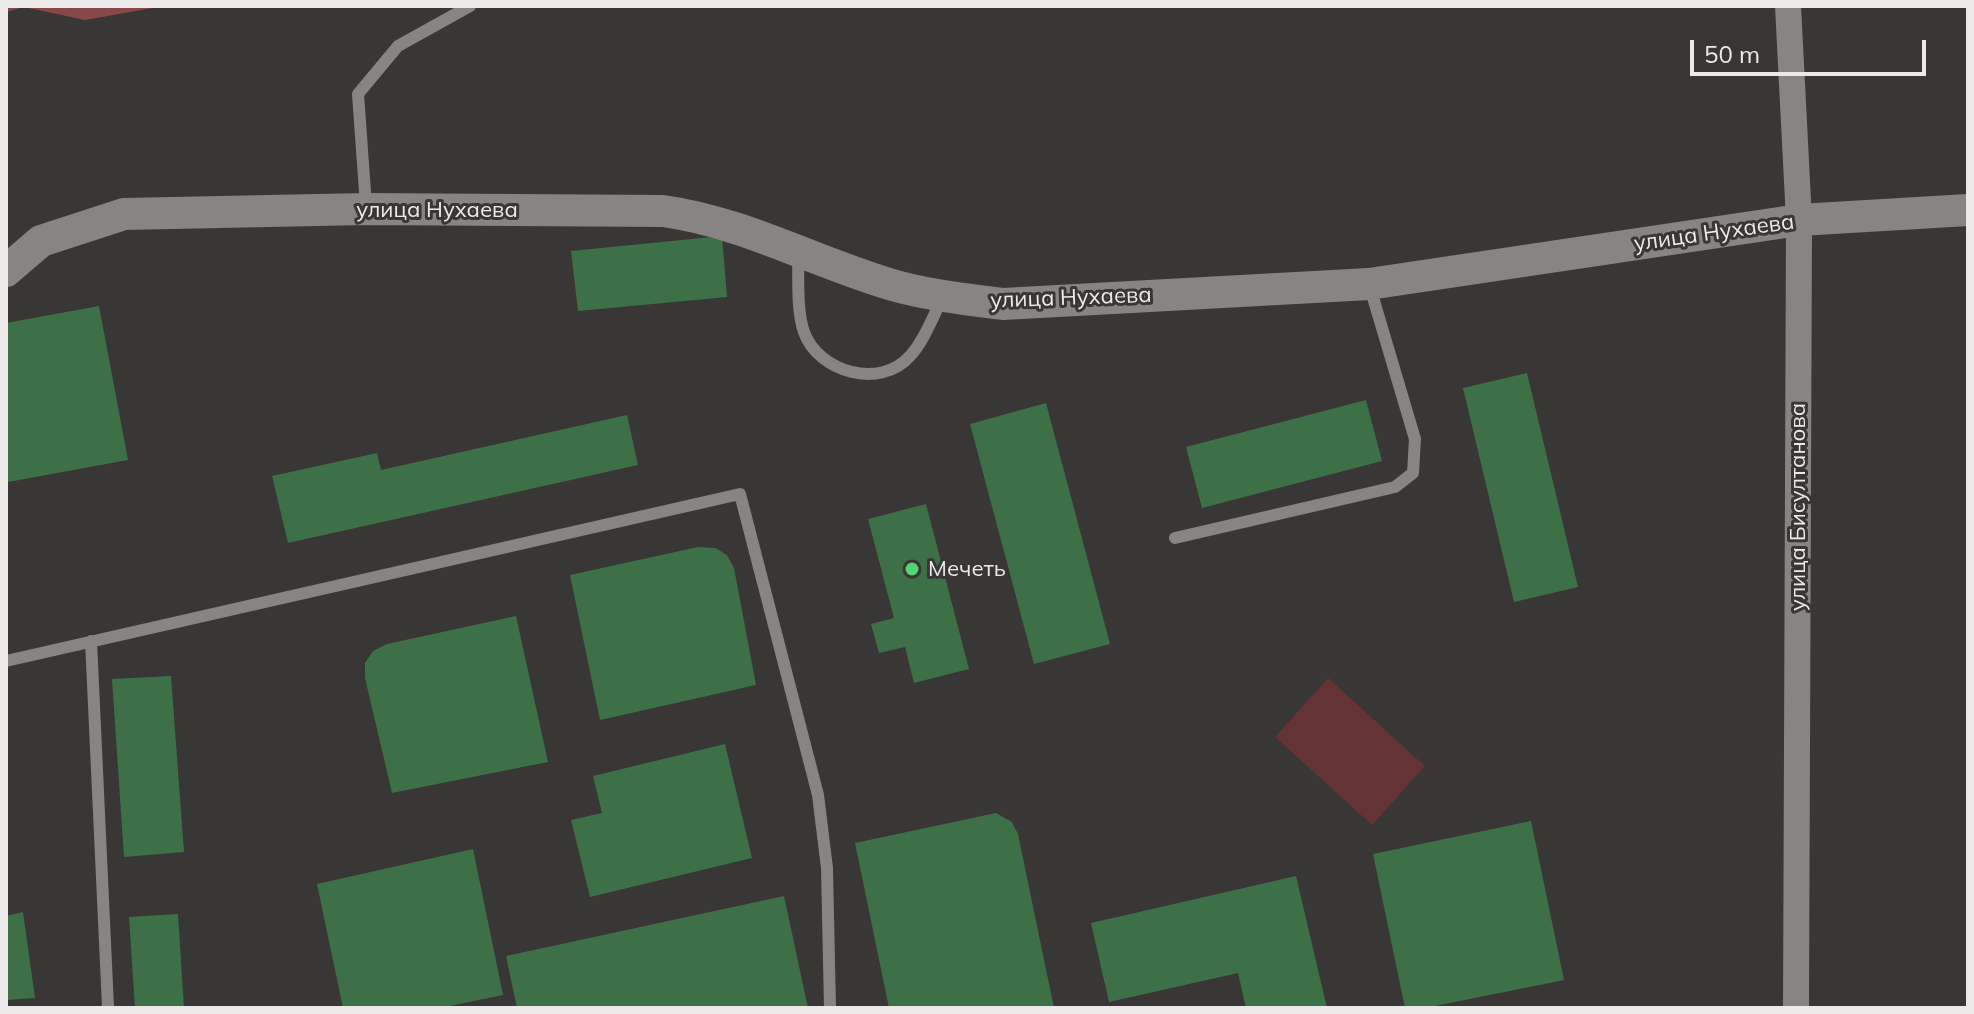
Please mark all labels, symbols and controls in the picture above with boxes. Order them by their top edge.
scale bar [1694,24,1930,74]
text: 50 m [1704,39,1760,69]
street label: улица Нухаева [356,197,518,223]
street label: улица Нухаева [1632,209,1796,257]
street label: улица Нухаева [990,282,1152,314]
street label: улица Бисултанова [1785,403,1811,611]
place label: Мечеть [928,556,1006,582]
marker: Мечеть [903,560,921,578]

